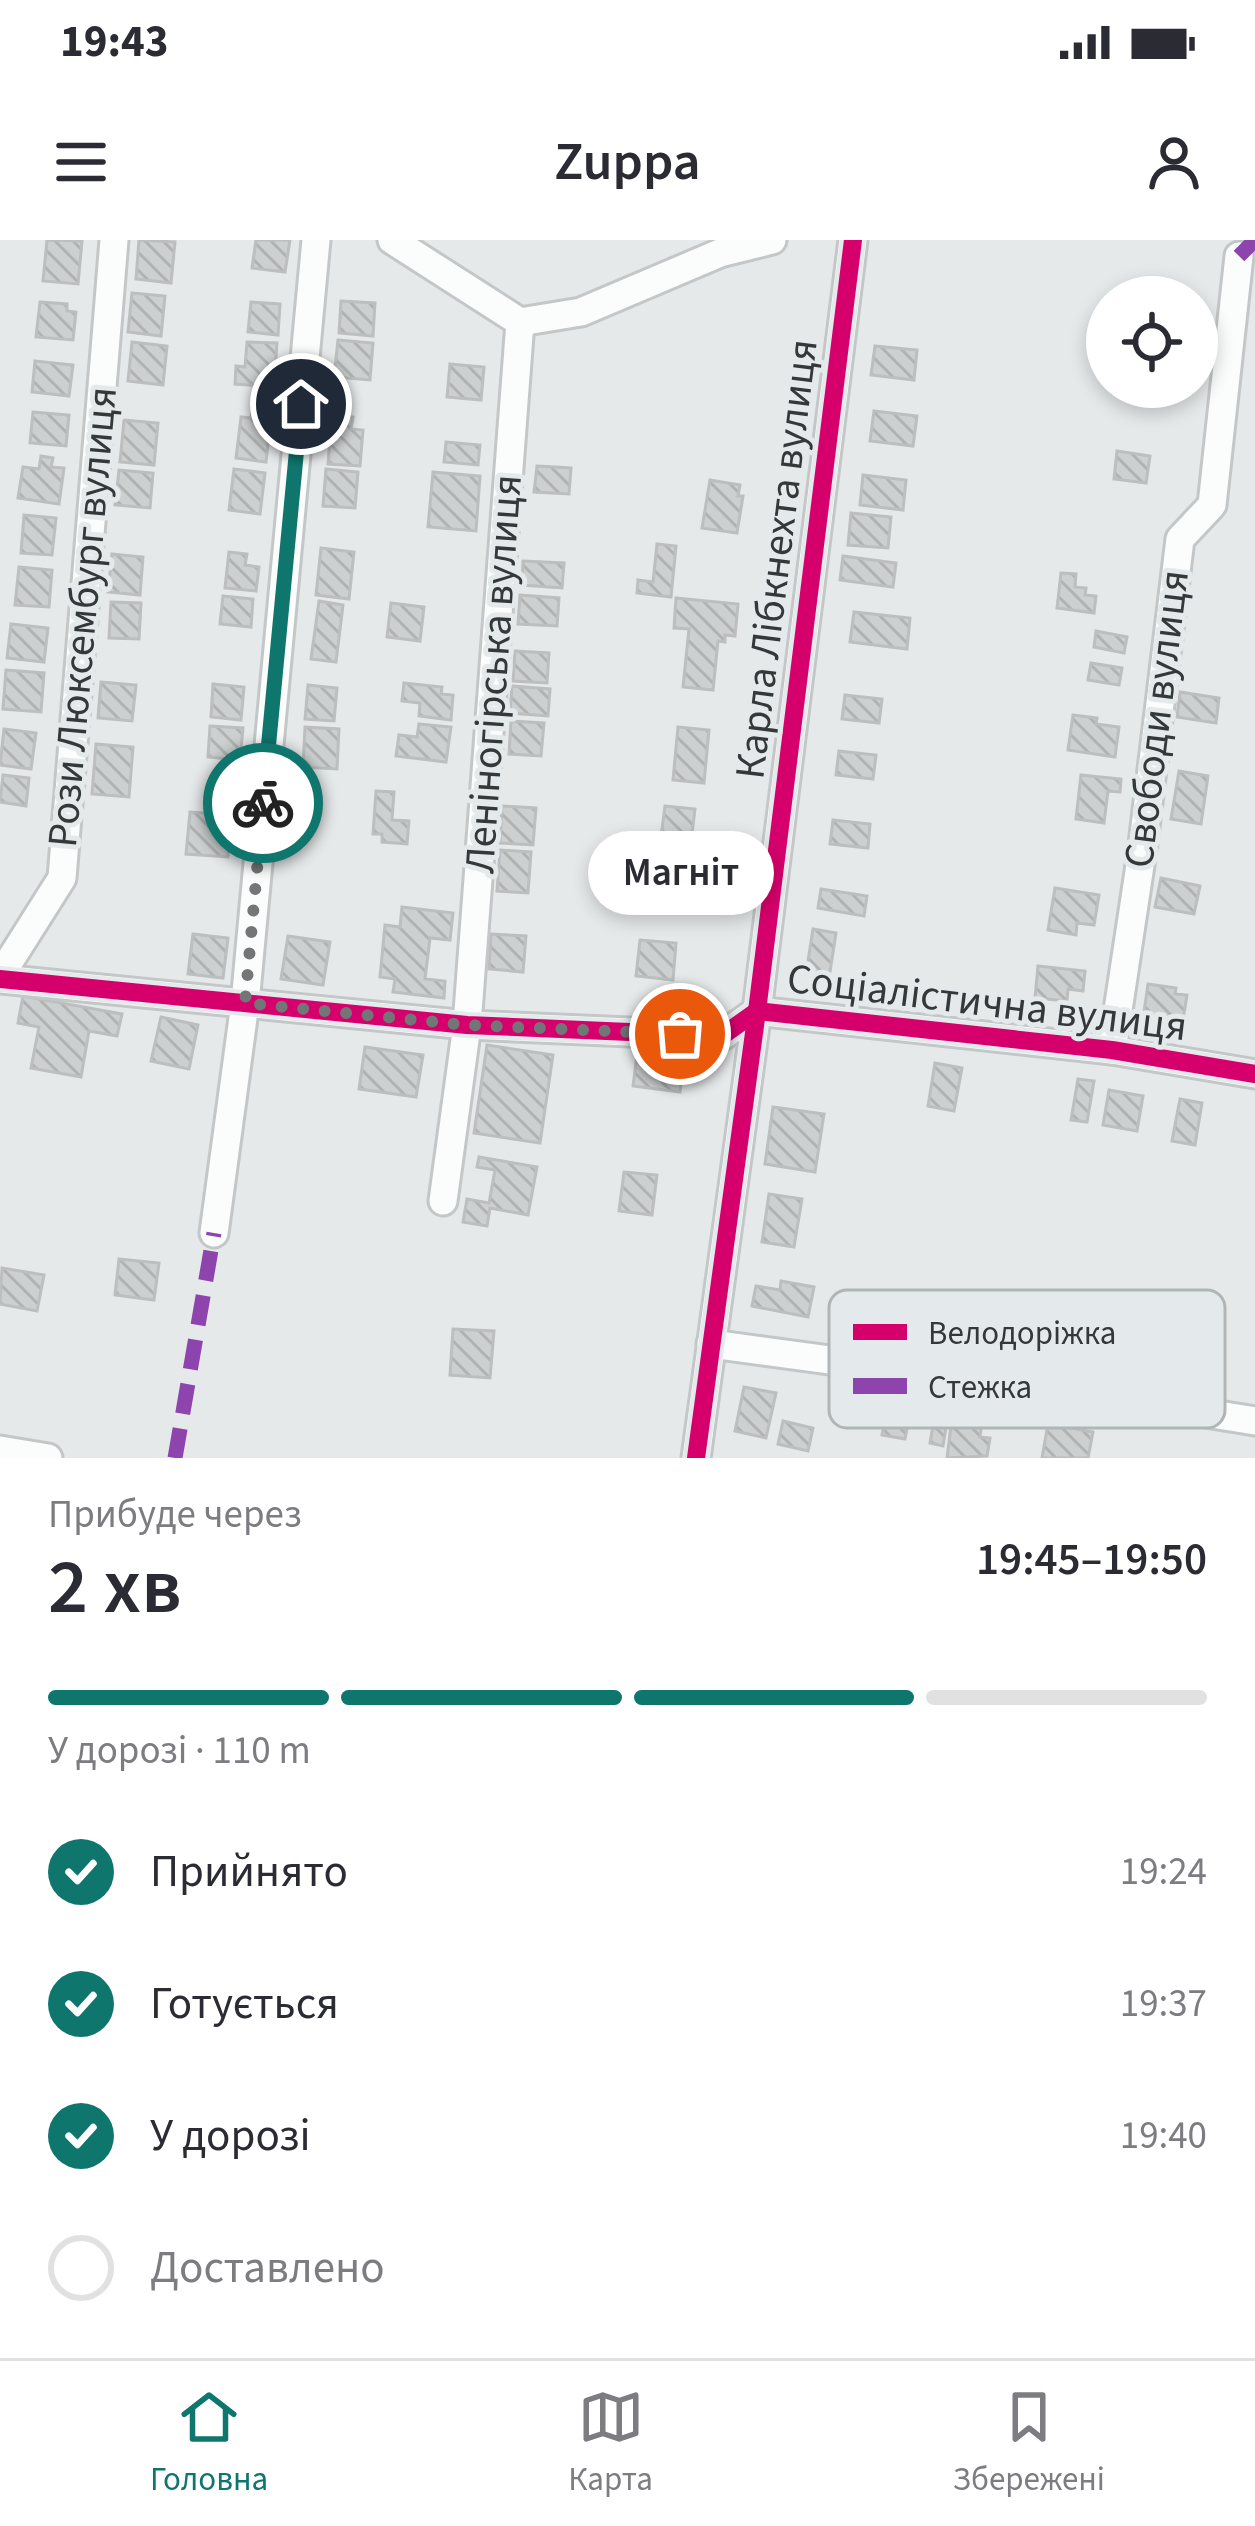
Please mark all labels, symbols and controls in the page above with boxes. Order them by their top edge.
text: 19:43 [60,10,169,74]
text: Zuppa [554,124,701,201]
icon: menu [48,129,114,195]
icon: person [1141,129,1207,195]
map controls [1086,276,1218,408]
button: locate [1086,276,1218,408]
street label: Карла Лібкнехта вулиця [720,336,834,782]
pin [250,353,352,455]
icon: home [268,371,334,437]
street label: Рози Люксембург вулиця [33,384,133,850]
street label: Леніногірська вулиця [450,472,538,876]
street label: Свободи вулиця [1109,567,1205,871]
courier [203,743,323,863]
icon: bike [230,770,296,836]
callout: Магніт [587,830,773,914]
text: Магніт [623,845,739,901]
street label: Соціалістична вулиця [784,949,1190,1057]
pin [629,983,731,1085]
icon: bag [647,1001,713,1067]
legend [829,1290,1225,1428]
text: Велодоріжка [928,1310,1116,1357]
text: Стежка [928,1364,1032,1411]
text: Прибуде через [48,1487,302,1543]
text: 19:45–19:50 [976,1528,1207,1592]
text: 2 хв [48,1532,182,1643]
text: У дорозі · 110 m [48,1723,311,1779]
icon: check [48,1839,114,1905]
text: Прийнято [150,1840,348,1904]
text: 19:24 [1120,1844,1207,1900]
icon: check [48,1971,114,2037]
text: Готується [150,1972,339,2036]
text: 19:37 [1120,1976,1207,2032]
icon: check [48,2103,114,2169]
text: У дорозі [150,2104,311,2168]
text: 19:40 [1120,2108,1207,2164]
text: Доставлено [150,2236,385,2300]
tab: Головна [150,2384,268,2503]
tab: Карта [568,2384,653,2503]
tab: Збережені [953,2384,1105,2503]

